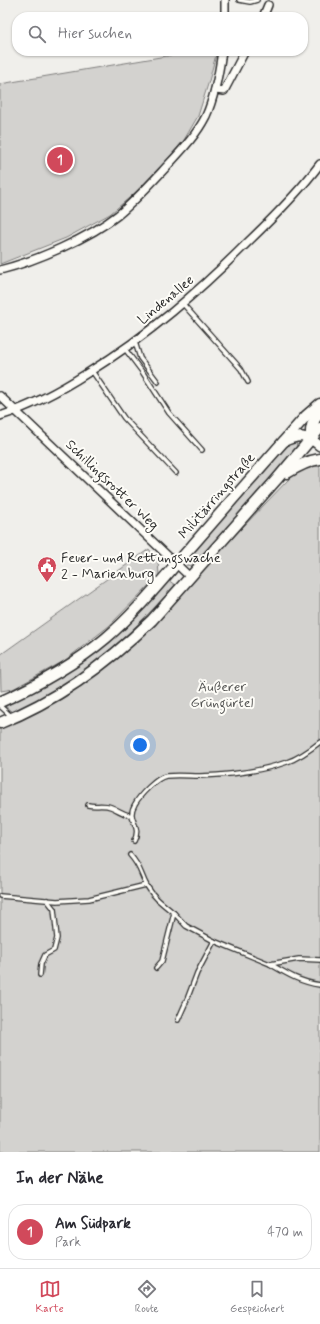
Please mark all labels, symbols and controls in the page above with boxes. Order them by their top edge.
search box [12,12,308,56]
icon: search [26,23,48,45]
text: Hier suchen [58,24,132,44]
pin: 1 [47,145,73,175]
street label: Lindenallee [134,271,198,329]
street label: Schillingsrotter Weg [60,436,162,536]
street label: Militärringstraße [175,449,259,543]
place label: Feuer- und Rettungswache 2 - Marienburg [61,549,221,584]
public building icon: Feuer- und Rettungswache 2 - Marienburg [36,555,58,583]
park label: Äußerer Grüngürtel [191,678,254,714]
your location [130,735,150,755]
text: In der Nähe [16,1167,104,1189]
text: Am Südpark [55,1214,131,1234]
text: 1 [27,1224,33,1241]
text: 470 m [267,1224,303,1241]
text: Park [55,1234,81,1251]
tab: Karte [36,1278,64,1316]
tab: Route [135,1278,159,1316]
tab: Gespeichert [230,1278,284,1316]

